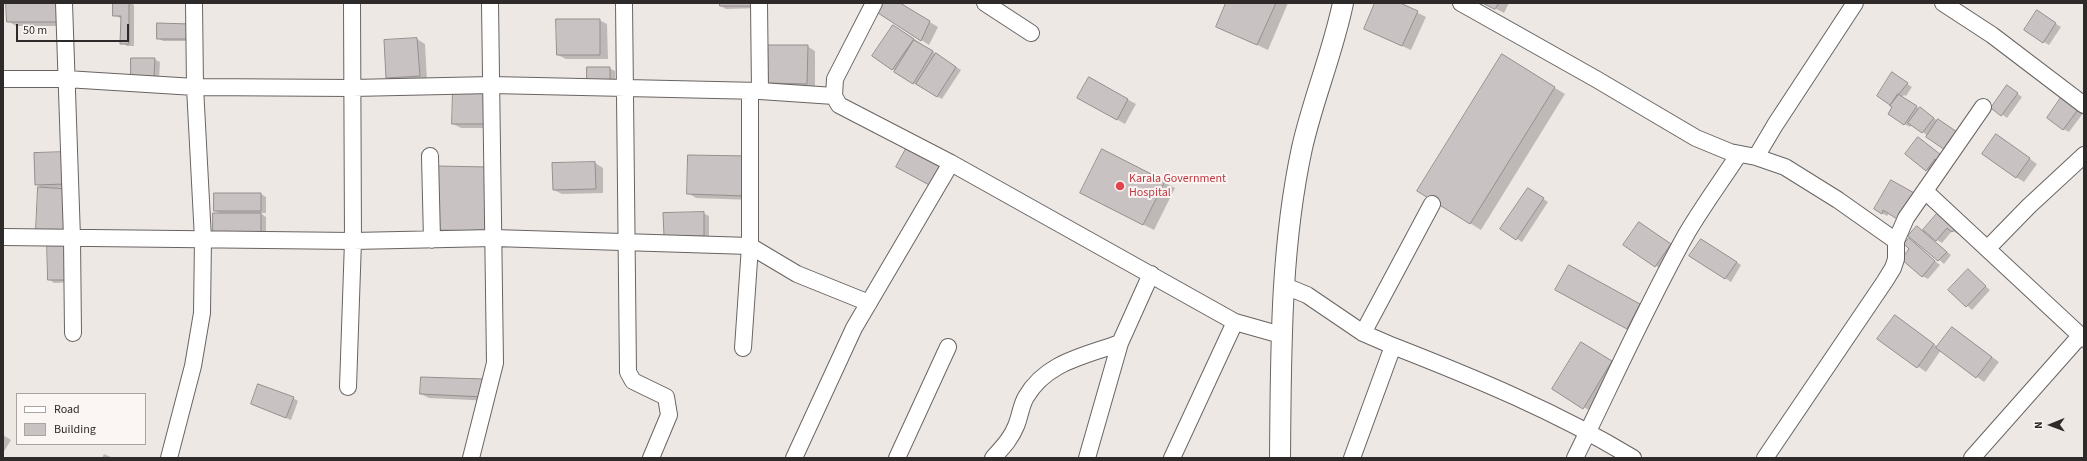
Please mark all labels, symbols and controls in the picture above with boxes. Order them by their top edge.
scale bar [18,16,131,42]
text: 50 m [23,22,47,39]
place label: Karala Government Hospital [1129,172,1226,200]
marker: Karala Government Hospital [1114,180,1126,192]
legend [16,393,146,445]
text: Road [54,401,80,418]
north arrow [2031,405,2071,445]
text: Building [54,421,96,438]
text: N [2031,421,2046,429]

